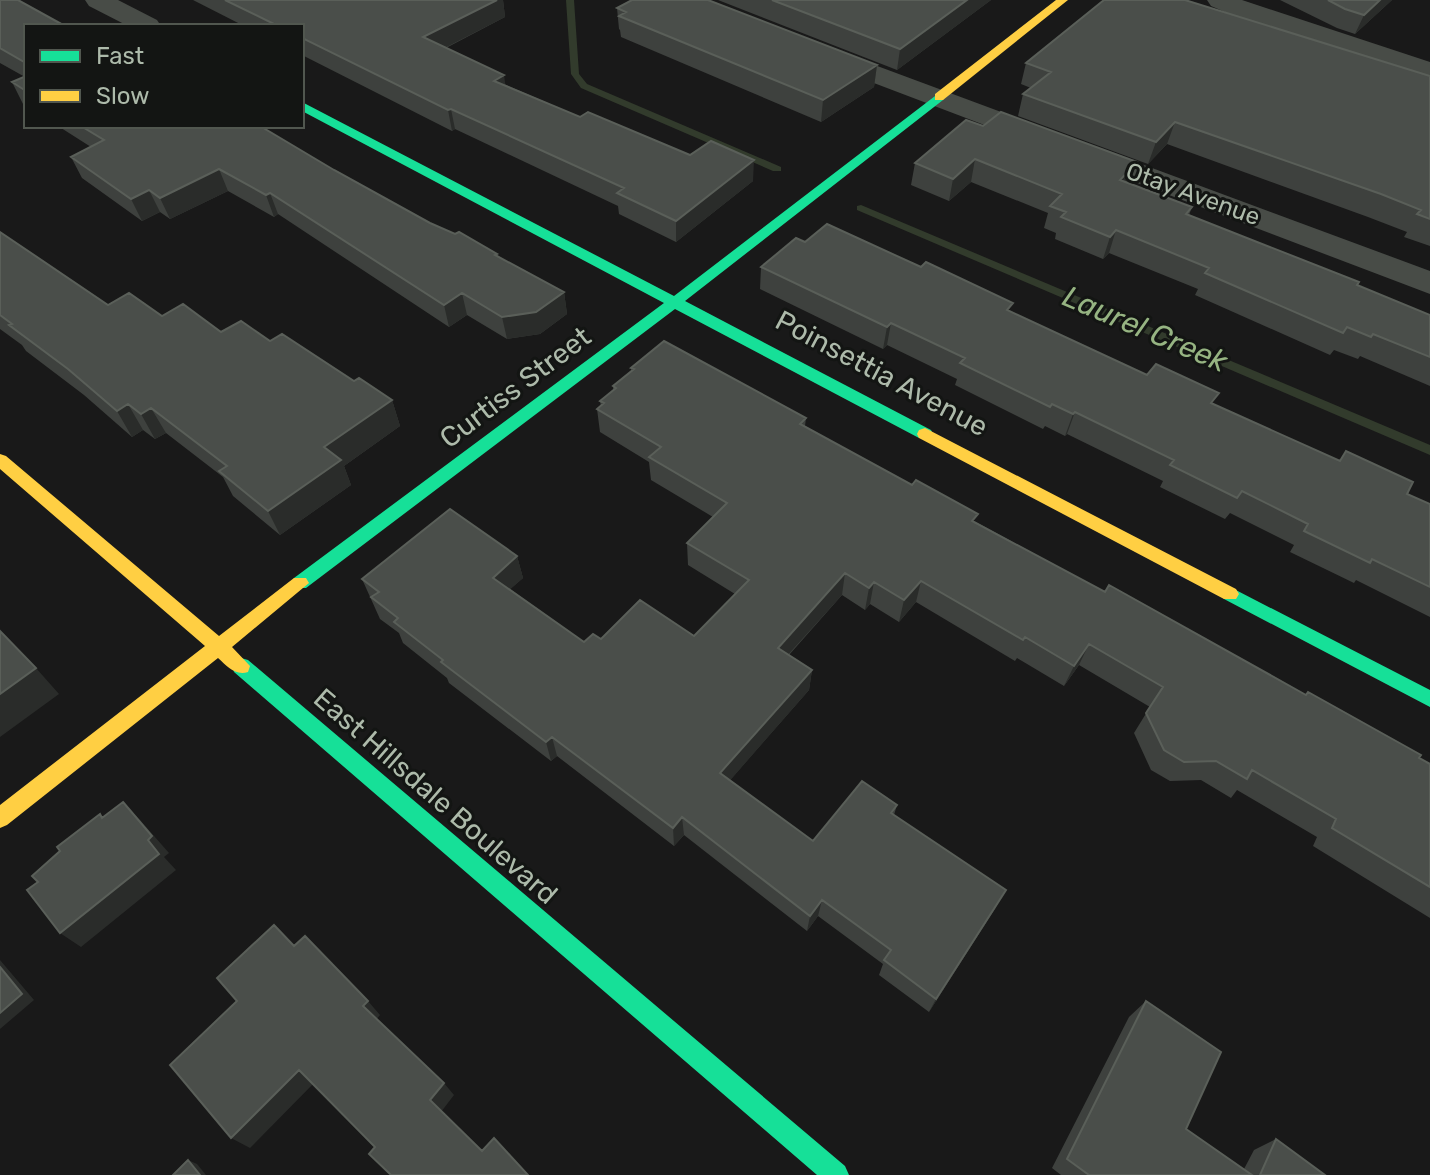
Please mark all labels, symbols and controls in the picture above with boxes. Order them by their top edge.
legend [24,24,304,128]
text: Fast [96,42,144,70]
text: Slow [96,82,149,110]
street label: Otay Avenue [1122,157,1264,231]
water label: Laurel Creek [1057,278,1233,380]
street label: Poinsettia Avenue [770,304,994,443]
street label: Curtiss Street [433,320,597,455]
street label: East Hillsdale Boulevard [307,682,564,911]

